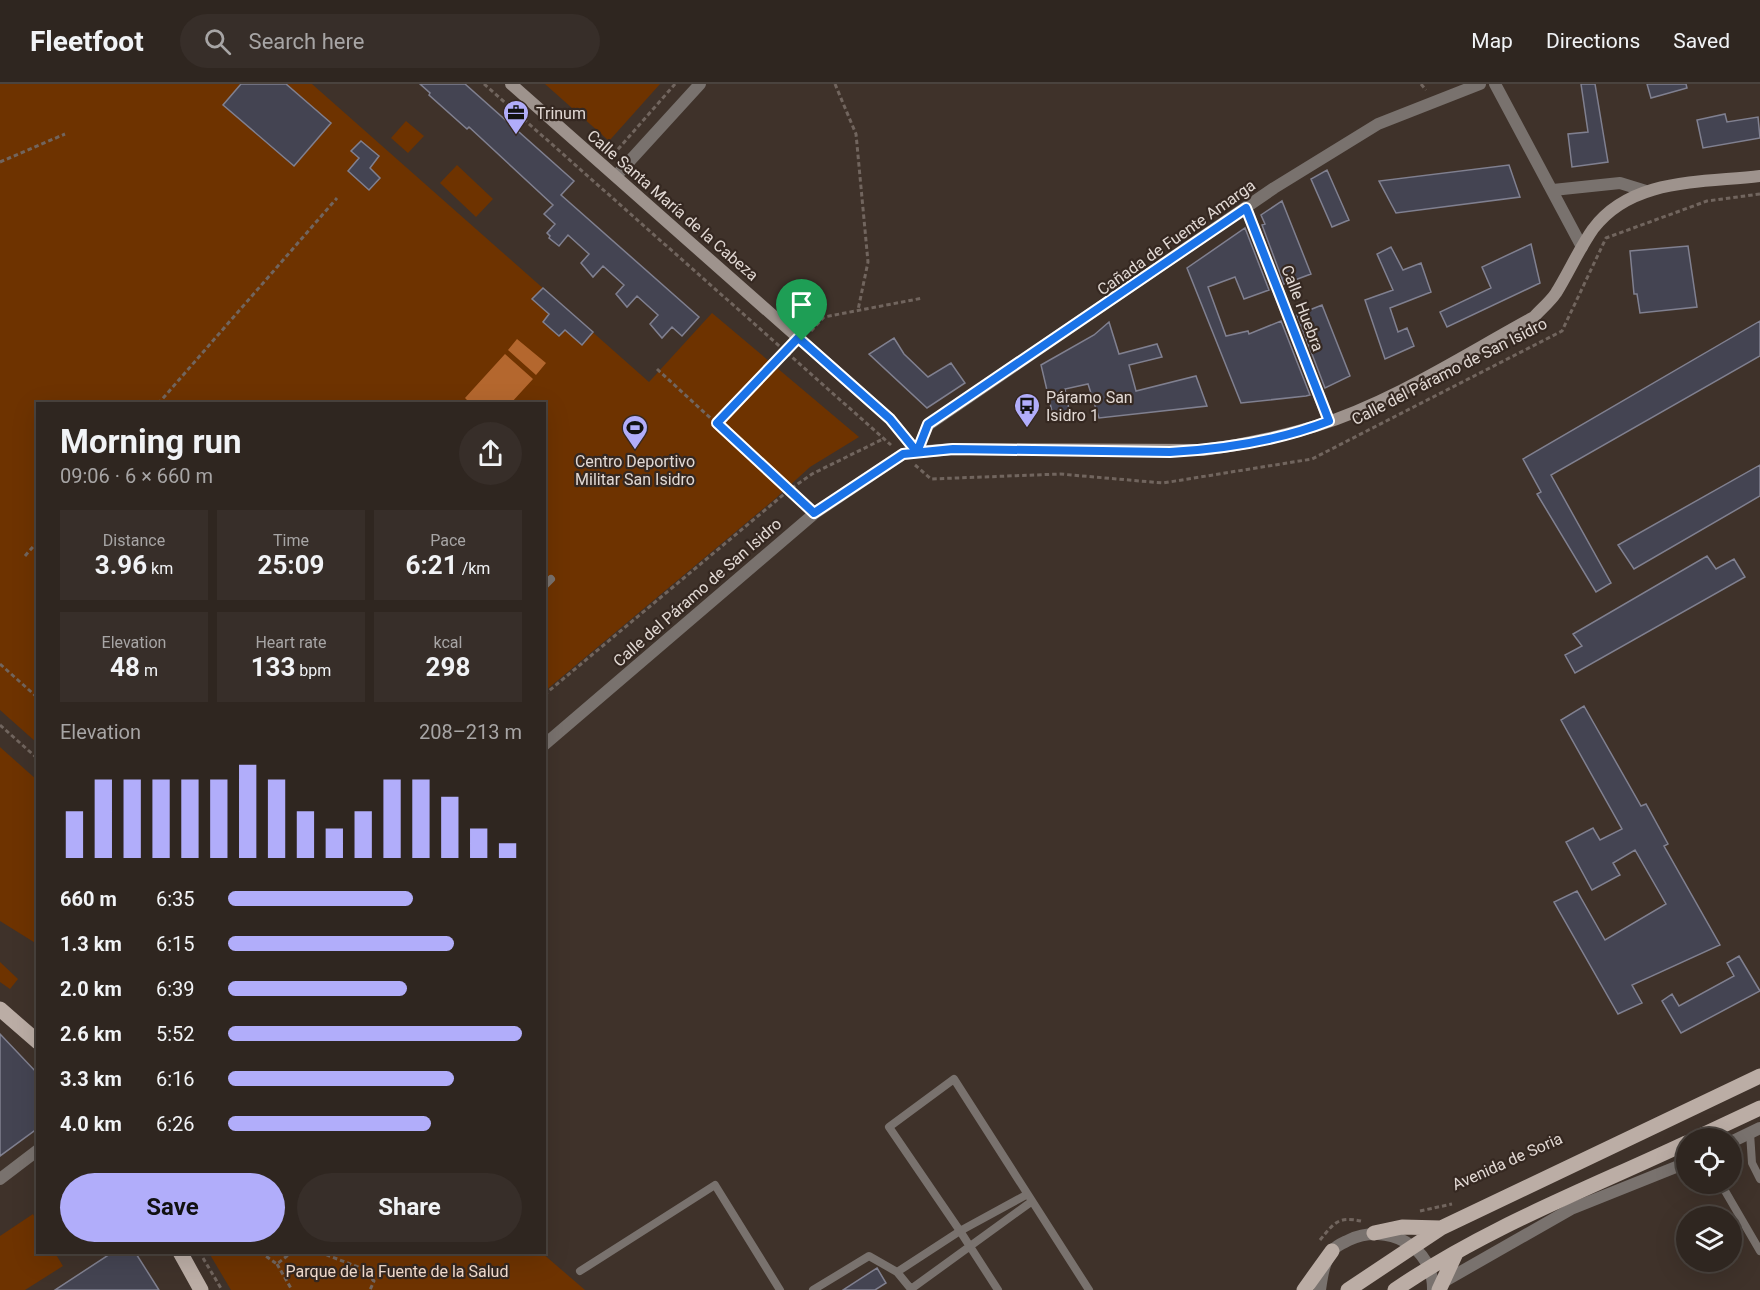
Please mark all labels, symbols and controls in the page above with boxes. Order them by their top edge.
search box [180,14,600,68]
text: Fleetfoot [30,25,144,58]
icon: search [201,25,234,58]
text: Search here [249,29,364,54]
text: Map [1471,29,1513,53]
text: Directions [1546,29,1640,53]
text: Saved [1673,29,1730,53]
office icon: Trinum [501,98,531,136]
place label: Trinum [536,104,586,123]
street label: Calle Santa María de la Cabeza [583,126,762,285]
street label: Cañada de Fuente Amarga [1094,176,1259,299]
street label: Calle Huebra [1277,262,1328,354]
pin [776,279,827,341]
icon: arrive [785,288,818,321]
street label: Calle del Páramo de San Isidro [1348,314,1550,429]
place label: Páramo San Isidro 1 [1046,388,1133,425]
bus stop icon: Páramo San Isidro 1 [1012,391,1042,429]
sports icon: Centro Deportivo Militar San Isidro [620,413,650,451]
text: Morning run [60,422,241,461]
button: share [459,422,522,485]
place label: Centro Deportivo Militar San Isidro [575,452,695,489]
text: 09:06 · 6 × 660 m [60,464,213,488]
street label: Calle del Páramo de San Isidro [609,514,785,671]
text: Distance [103,531,165,550]
text: Time [273,531,309,550]
text: Pace [430,531,466,550]
text: 3.96 [95,550,147,580]
text: 25:09 [258,550,325,580]
text: 6:21 [406,550,458,580]
text: km [147,559,173,578]
text: /km [458,559,490,578]
text: Elevation [102,633,166,652]
text: Heart rate [255,633,327,652]
text: kcal [434,633,462,652]
text: 48 [110,652,140,682]
text: 133 [251,652,295,682]
text: 298 [426,652,470,682]
text: m [140,661,158,680]
text: bpm [295,661,331,680]
text: Elevation [60,720,141,744]
text: 208–213 m [419,720,522,744]
text: 660 m [60,887,117,911]
text: 6:35 [156,887,195,911]
text: 1.3 km [60,932,122,956]
text: 6:15 [156,932,195,956]
text: 2.0 km [60,977,122,1001]
text: 6:39 [156,977,195,1001]
text: 2.6 km [60,1022,122,1046]
text: 5:52 [156,1022,195,1046]
text: 3.3 km [60,1067,122,1091]
text: 6:16 [156,1067,195,1091]
text: 4.0 km [60,1112,122,1136]
text: 6:26 [156,1112,195,1136]
map controls [1676,1128,1742,1272]
button: locate [1676,1128,1742,1194]
street label: Avenida de Soria [1449,1129,1565,1194]
button: Save [60,1173,285,1242]
button: Share [297,1173,522,1242]
button: layers [1676,1206,1742,1272]
park label: Parque de la Fuente de la Salud [286,1262,508,1281]

